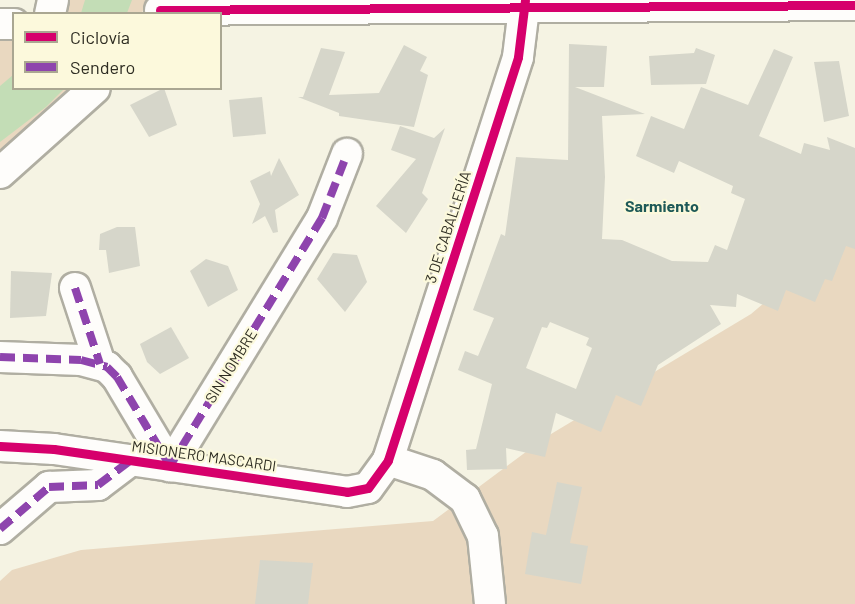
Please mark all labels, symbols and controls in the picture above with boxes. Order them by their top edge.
legend [12,12,222,90]
text: Ciclovía [70,26,130,48]
text: Sendero [70,56,135,78]
street label: 3 DE CABALLERÍA [421,169,475,285]
district label: Sarmiento [625,196,699,216]
street label: SIN NOMBRE [201,326,261,406]
street label: MISIONERO MASCARDI [131,437,277,475]

